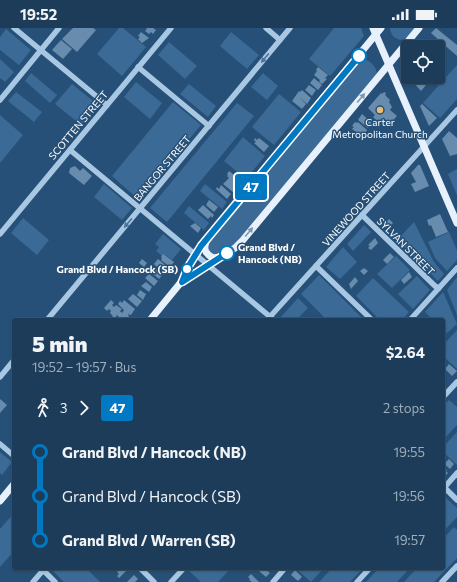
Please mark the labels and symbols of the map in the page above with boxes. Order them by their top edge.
unlabelled marker [351,48,367,64]
one-way arrow [260,53,269,63]
street label: SCOTTEN STREET [46,88,111,162]
one-way arrow [356,92,365,103]
marker: Carter Metropolitan Church [375,105,385,115]
place label: Carter Metropolitan Church [332,116,428,140]
street label: BANGOR STREET [131,132,193,203]
street label: VINEWOOD STREET [319,169,393,249]
line badge: 47 [233,174,269,200]
street label: SYLVAN STREET [375,215,438,278]
one-way arrow [124,217,133,228]
one-way arrow [245,227,254,237]
place label: Grand Blvd / Hancock (NB) [238,241,302,265]
marker: Grand Blvd / Hancock (NB) [219,245,235,261]
place label: Grand Blvd / Hancock (SB) [57,263,178,275]
marker: Grand Blvd / Hancock (SB) [181,263,193,275]

